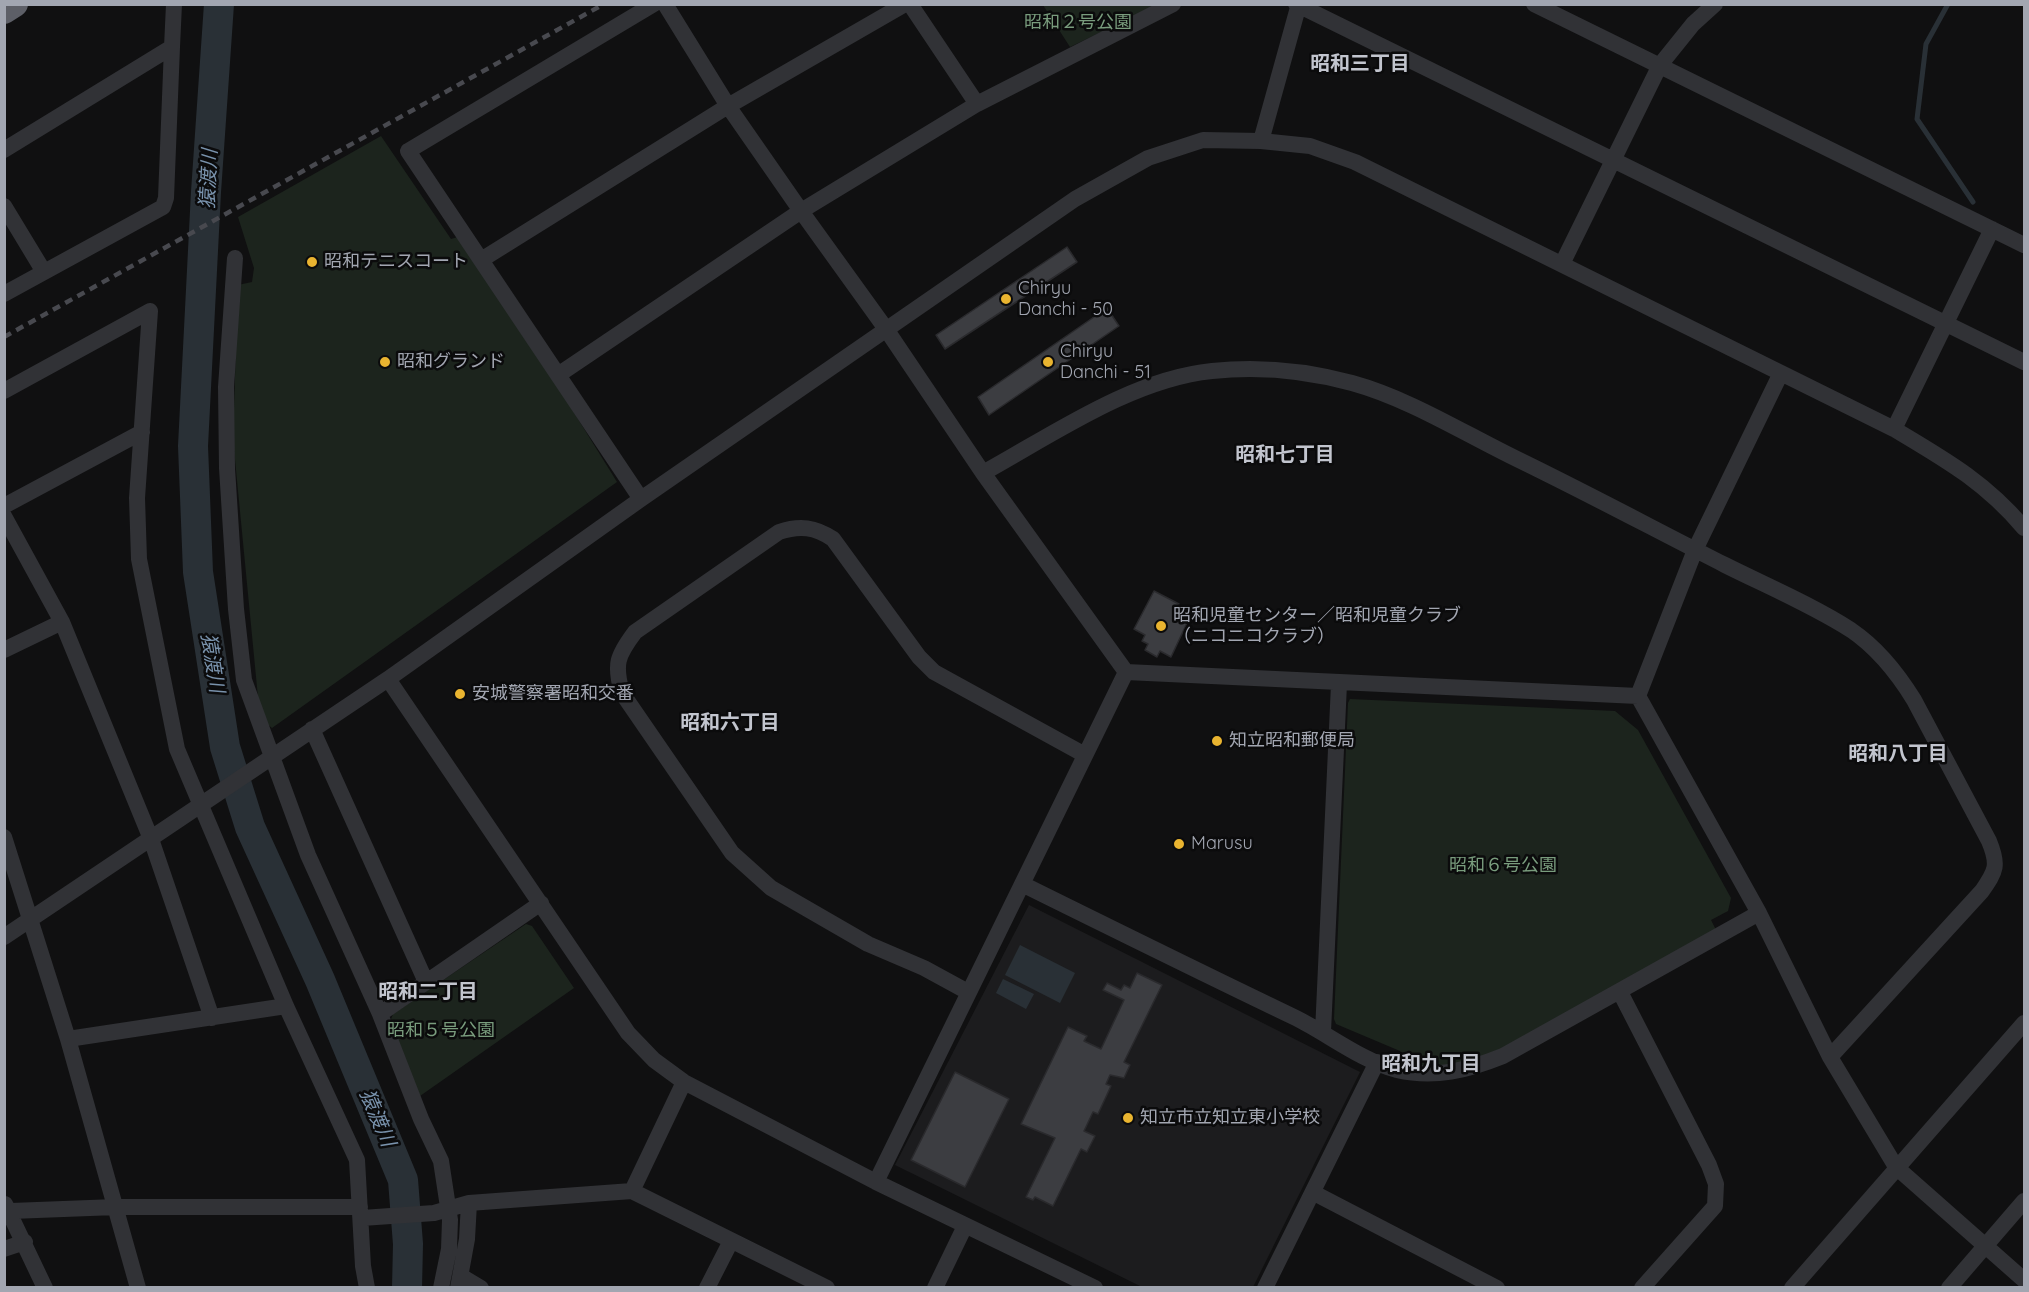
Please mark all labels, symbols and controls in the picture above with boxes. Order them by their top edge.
park label: 昭和２号公園 [1024,12,1132,34]
district label: 昭和三丁目 [1310,52,1410,76]
water label: 猿渡川 [195,148,223,210]
place label: 昭和テニスコート [324,251,468,273]
marker: 昭和テニスコート [305,255,319,269]
place label: Chiryu Danchi - 50 [1018,278,1113,320]
marker: Chiryu Danchi - 50 [999,292,1013,306]
place label: Chiryu Danchi - 51 [1060,341,1151,384]
place label: 昭和グランド [397,351,505,373]
marker: 昭和グランド [378,355,392,369]
marker: Chiryu Danchi - 51 [1041,355,1055,369]
district label: 昭和七丁目 [1235,443,1335,467]
place label: 昭和児童センター／昭和児童クラブ （ニコニコクラブ） [1173,605,1461,648]
marker: 昭和児童センター／昭和児童クラブ （ニコニコクラブ） [1154,619,1168,633]
water label: 猿渡川 [195,631,229,695]
place label: 安城警察署昭和交番 [472,683,634,705]
marker: 安城警察署昭和交番 [453,687,467,701]
district label: 昭和六丁目 [680,711,780,735]
place label: 知立昭和郵便局 [1229,730,1355,752]
marker: 知立昭和郵便局 [1210,734,1224,748]
district label: 昭和八丁目 [1848,742,1948,766]
place label: Marusu [1191,833,1253,855]
marker: Marusu [1172,837,1186,851]
park label: 昭和６号公園 [1449,855,1557,877]
district label: 昭和二丁目 [378,980,478,1004]
park label: 昭和５号公園 [387,1020,495,1042]
district label: 昭和九丁目 [1381,1052,1481,1076]
water label: 猿渡川 [354,1086,400,1150]
place label: 知立市立知立東小学校 [1140,1107,1320,1129]
marker: 知立市立知立東小学校 [1121,1111,1135,1125]

